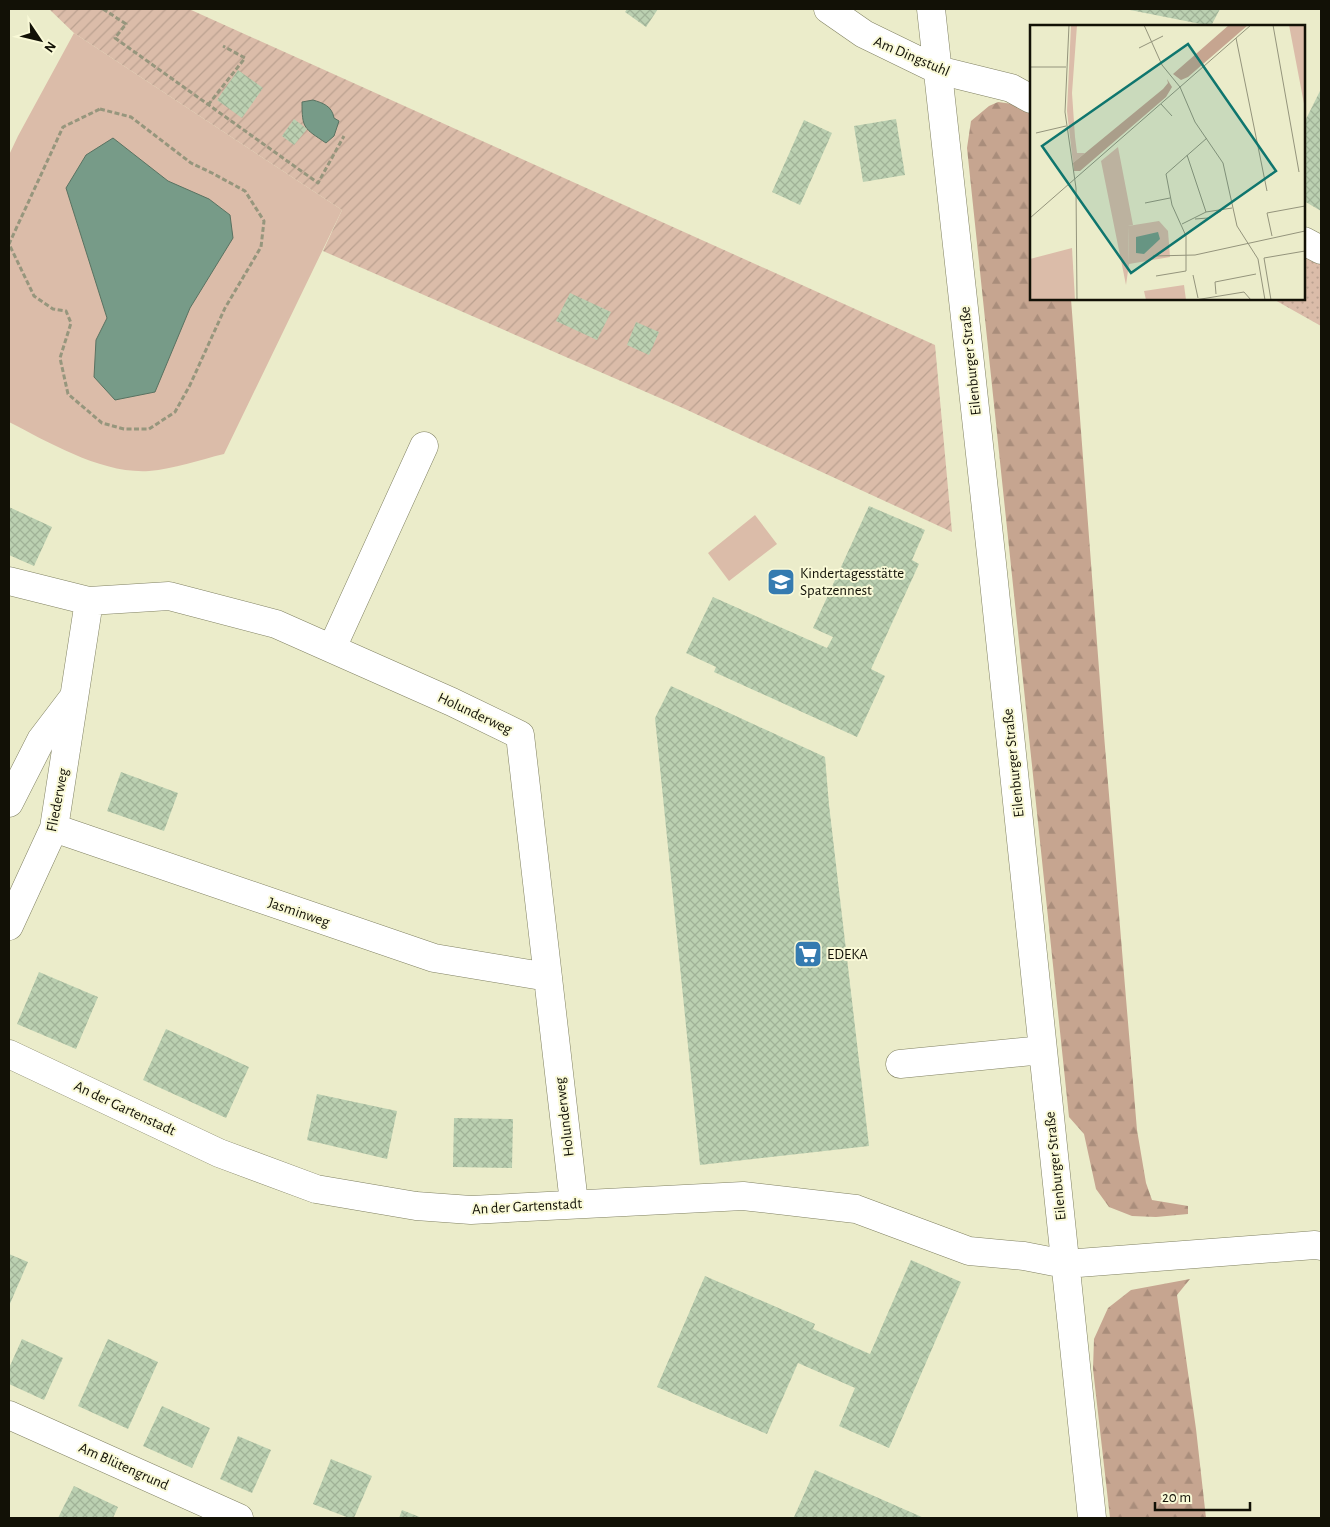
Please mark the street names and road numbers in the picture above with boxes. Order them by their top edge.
street label: Am Dingstuhl [872,34,952,79]
street label: Eilenburger Straße [957,306,984,416]
street label: Holunderweg [435,690,515,737]
street label: Eilenburger Straße [1000,708,1027,818]
street label: Fliederweg [44,766,71,833]
street label: Jasminweg [266,895,332,930]
street label: Holunderweg [552,1076,577,1158]
street label: An der Gartenstadt [72,1078,178,1139]
street label: Eilenburger Straße [1042,1111,1069,1221]
street label: An der Gartenstadt [472,1196,583,1217]
street label: Am Blütengrund [77,1440,171,1493]

